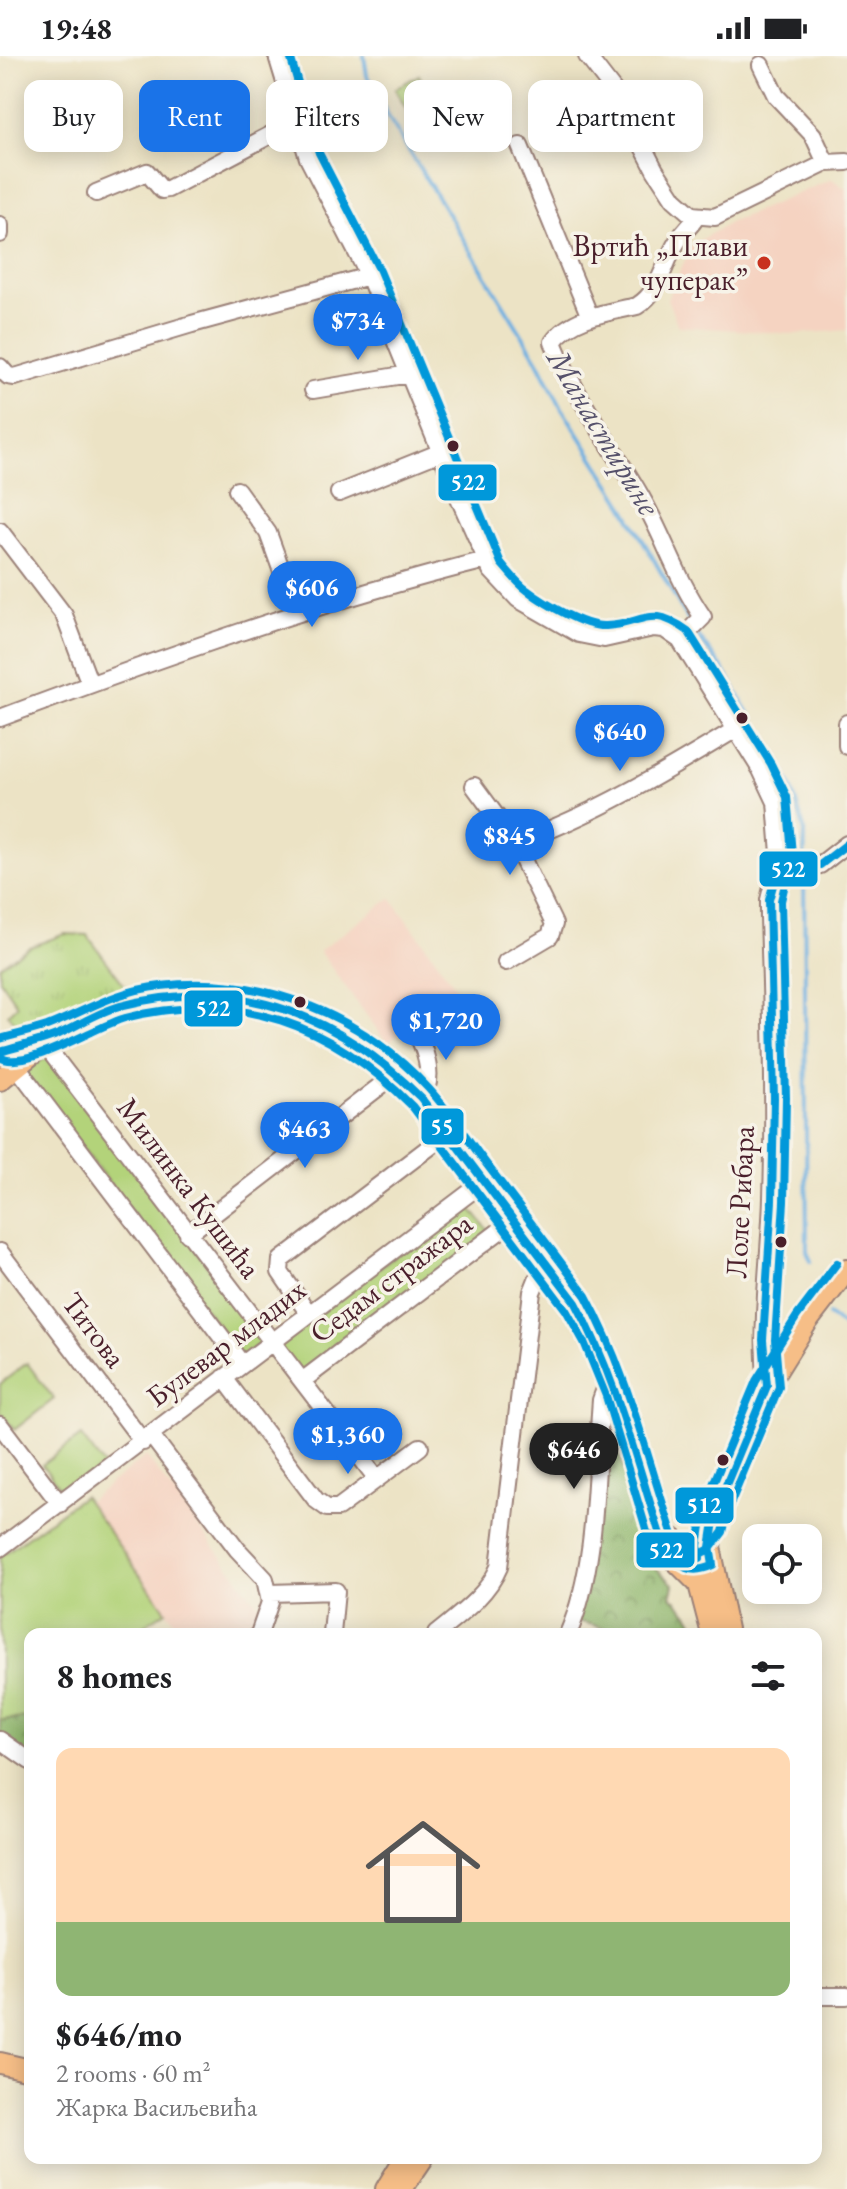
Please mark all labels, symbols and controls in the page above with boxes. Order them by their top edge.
text: 19:48 [40,9,112,48]
chip: Buy [24,80,123,152]
chip: Rent [139,80,250,152]
chip: Filters [266,80,388,152]
chip: New [404,80,512,152]
chip: Apartment [528,80,703,152]
place label: Вртић „Плави чуперак” [573,226,748,299]
marker: Вртић „Плави чуперак” [755,254,773,272]
pin: $734 [311,294,405,362]
text: $734 [331,303,385,337]
water label: Манастирине [537,339,671,524]
unlabelled marker [445,438,461,454]
line badge: 522 [437,463,498,502]
text: 522 [451,468,486,497]
pin: $606 [265,561,359,629]
text: $606 [285,570,339,604]
pin: $640 [573,705,667,773]
unlabelled marker [734,710,750,726]
text: $640 [593,714,647,748]
pin: $845 [463,809,557,877]
text: $845 [483,818,537,852]
line badge: 522 [758,850,819,888]
text: 522 [771,855,806,884]
line badge: 522 [183,989,244,1028]
text: 522 [196,994,231,1023]
unlabelled marker [292,994,308,1010]
pin: $1,720 [381,994,511,1062]
text: $1,720 [409,1003,483,1037]
street label: Милинка Кушића [109,1089,270,1286]
pin: $463 [258,1102,352,1170]
line badge: 55 [420,1107,465,1146]
text: $463 [278,1111,332,1145]
text: 55 [430,1112,454,1141]
street label: Лоле Рибара [716,1125,763,1279]
street label: Седам стражара [302,1204,480,1352]
unlabelled marker [773,1234,789,1250]
street label: Булевар младих [138,1270,313,1415]
street label: Титова [53,1284,136,1375]
pin: $1,360 [283,1408,413,1476]
text: $1,360 [311,1417,385,1451]
pin: $646 [527,1423,621,1491]
text: $646 [547,1432,601,1466]
unlabelled marker [715,1452,731,1468]
line badge: 512 [674,1486,735,1525]
text: 512 [687,1491,722,1520]
map controls [742,1524,822,1604]
button: locate [742,1524,822,1604]
line badge: 522 [635,1531,696,1569]
text: 522 [649,1536,684,1565]
text: 8 homes [56,1654,172,1698]
icon: filters [746,1654,790,1698]
icon: home [351,1800,495,1944]
text: $646/mo [56,2012,182,2056]
text: 2 rooms · 60 m² [56,2056,211,2090]
text: Жарка Васиљевића [56,2090,257,2124]

